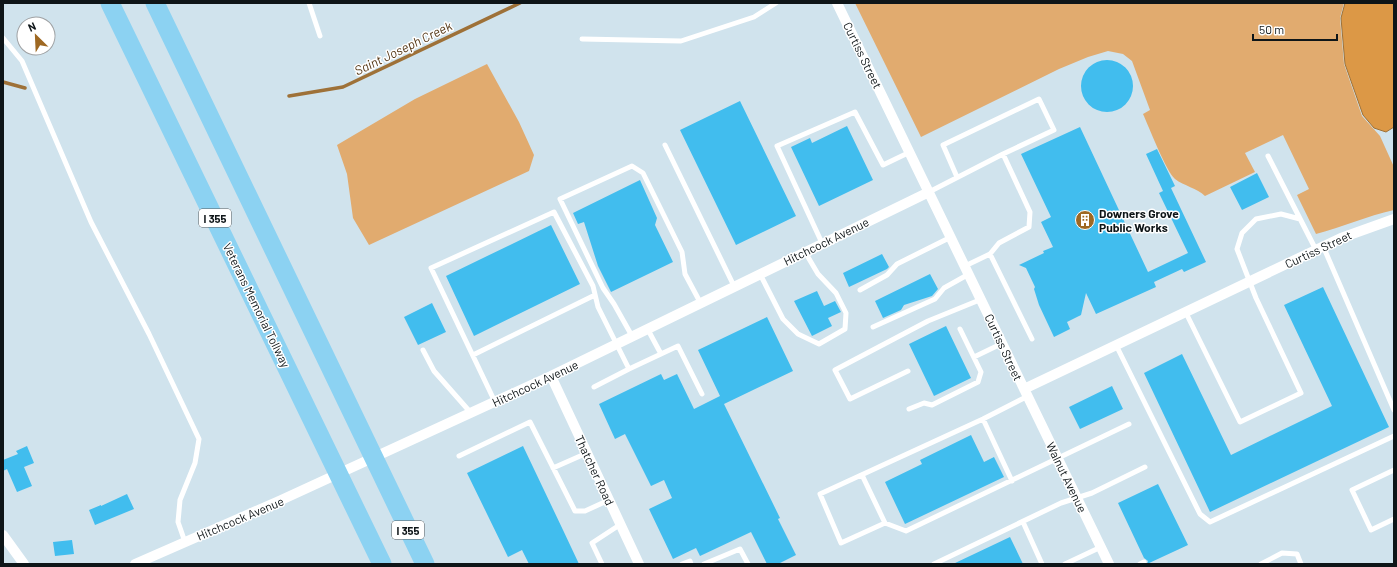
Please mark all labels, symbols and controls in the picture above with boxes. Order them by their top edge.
north arrow [16,16,56,56]
scale bar [1253,16,1337,42]
water label: Saint Joseph Creek [352,17,455,79]
text: N [26,19,38,34]
street label: Curtiss Street [841,19,885,91]
text: 50 m [1259,22,1284,36]
place label: Downers Grove Public Works [1099,206,1179,234]
road number: I 355 [199,209,231,227]
building icon: Downers Grove Public Works [1074,209,1096,231]
street label: Hitchcock Avenue [781,214,871,268]
street label: Curtiss Street [1282,227,1354,271]
street label: Veterans Memorial Tollway [221,240,293,370]
street label: Curtiss Street [982,311,1026,383]
street label: Hitchcock Avenue [490,357,580,409]
street label: Thatcher Road [573,433,617,507]
street label: Walnut Avenue [1044,439,1090,515]
street label: Hitchcock Avenue [194,493,286,543]
road number: I 355 [392,521,424,539]

